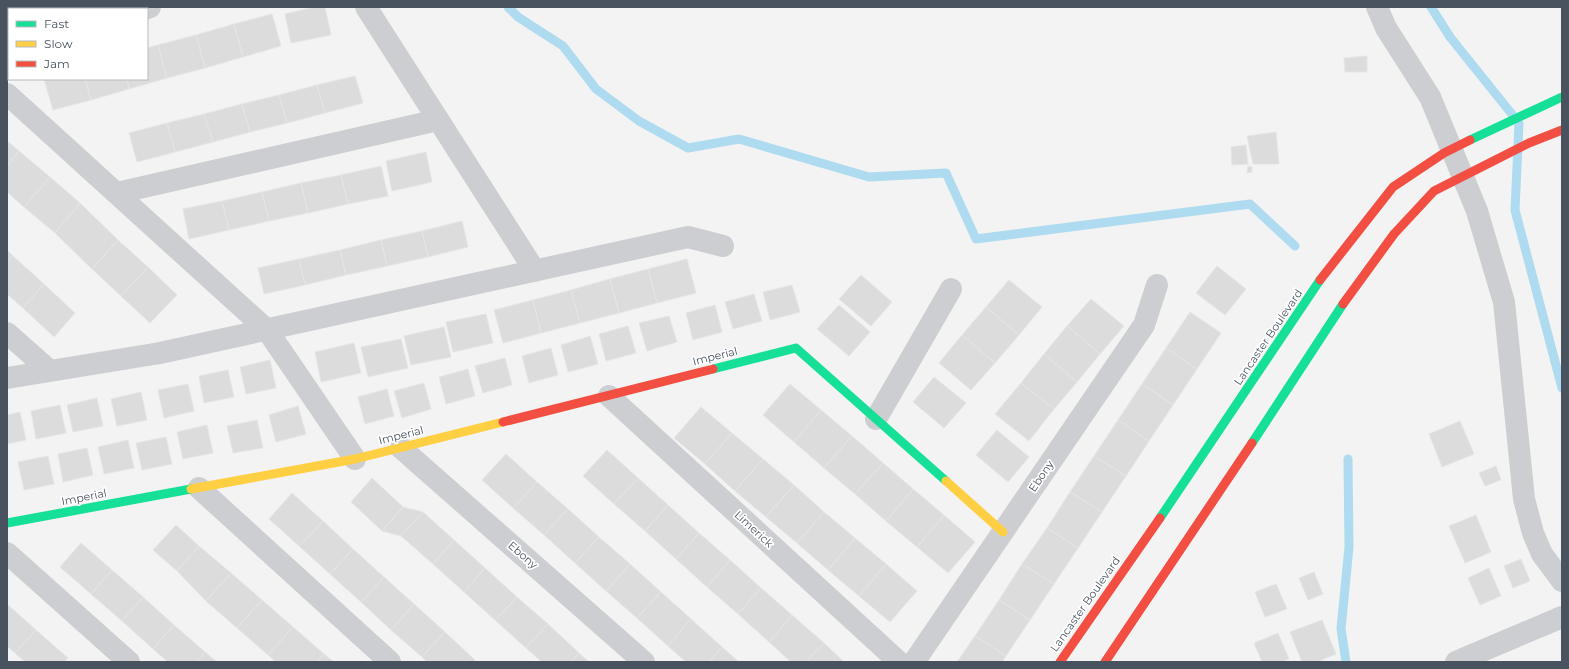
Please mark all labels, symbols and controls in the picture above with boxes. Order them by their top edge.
legend [8,8,148,80]
text: Fast [44,16,69,31]
text: Slow [44,36,73,51]
text: Jam [43,56,70,71]
street label: Lancaster Boulevard [1231,286,1305,388]
street label: Imperial [691,344,739,368]
street label: Imperial [377,423,425,447]
street label: Ebony [1025,458,1057,494]
street label: Imperial [60,486,108,508]
street label: Limerick [732,508,777,551]
street label: Ebony [505,538,541,572]
street label: Lancaster Boulevard [1047,554,1123,654]

